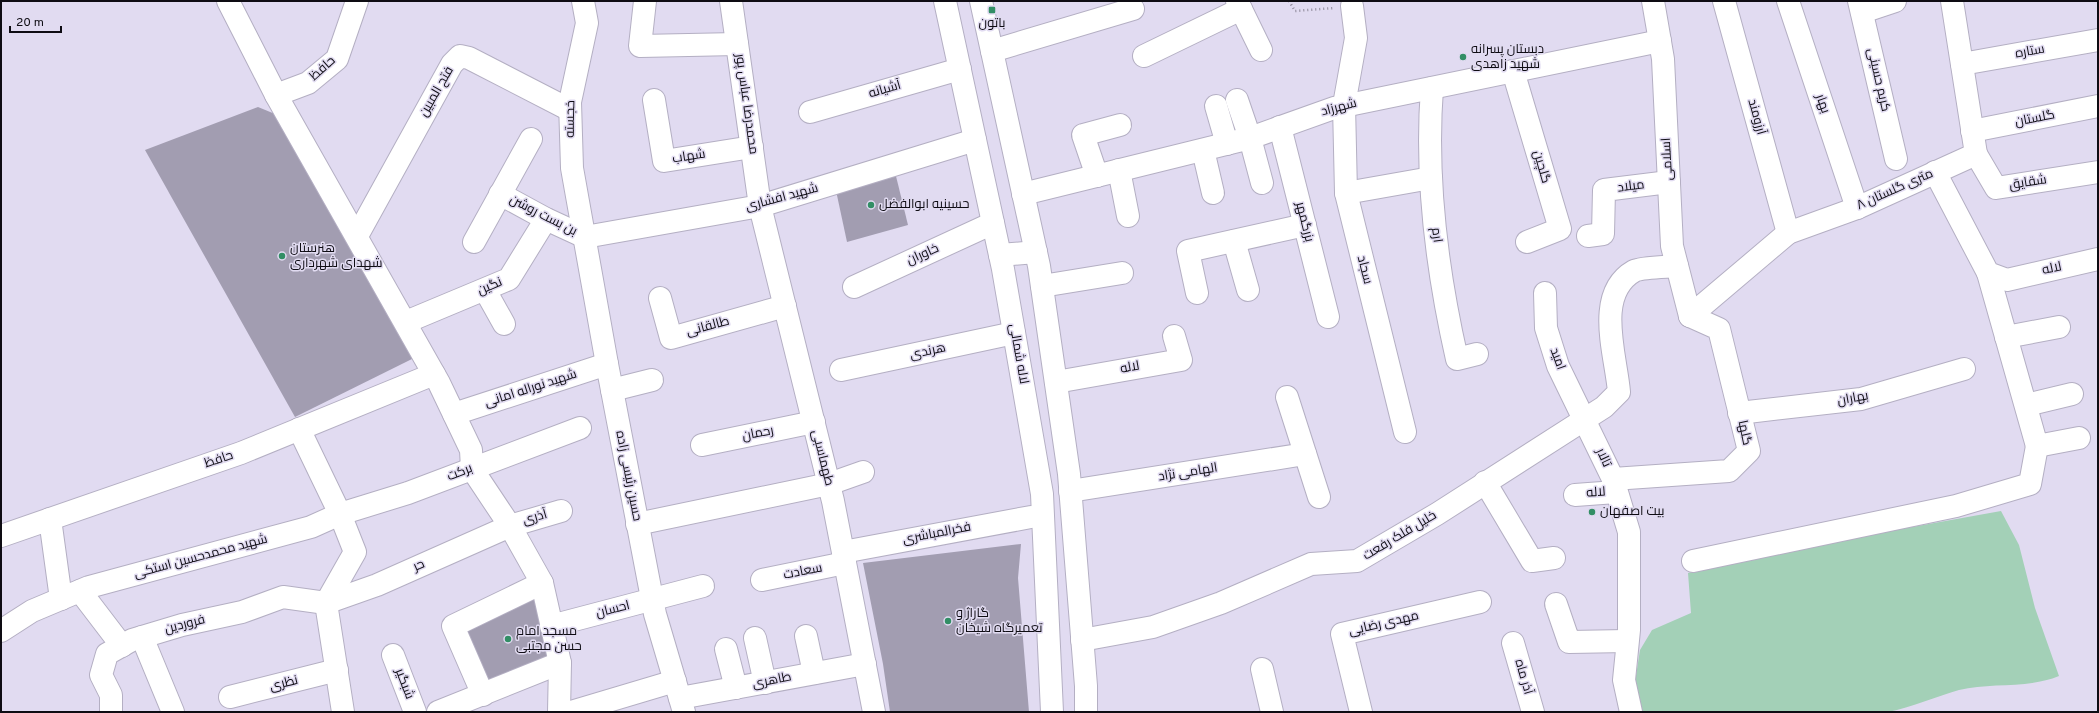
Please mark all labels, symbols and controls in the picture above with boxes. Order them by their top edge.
marker: باتون [987,5,997,15]
scale bar [10,8,61,34]
text: 20 m [16,15,44,31]
place label: باتون [979,16,1005,32]
place label: دبستان پسرانه شهید زاهدی [1471,42,1544,73]
street label: ستاره [2014,42,2046,62]
street label: کریم حسینی [1863,47,1893,113]
street label: محمدرضا عباس پور [731,52,761,155]
marker: دبستان پسرانه شهید زاهدی [1458,52,1468,62]
street label: حافظ [307,53,339,85]
street label: فتح المبین [416,64,458,120]
street label: آشیانه [867,77,903,102]
street label: بهار [1811,91,1833,116]
street label: شهرزاد [1319,96,1359,120]
street label: آرزومند [1744,97,1770,137]
street label: خجسته [563,100,579,138]
street label: گلستان [2014,107,2056,131]
street label: اسلامی [1659,137,1677,181]
street label: شهاب [671,146,707,168]
street label: گلچین [1529,149,1553,185]
street label: ۸ متری گلستان [1854,166,1936,214]
street label: شقایق [2008,172,2048,194]
street label: میلاد [1617,177,1645,197]
street label: شهید افشاری [744,181,820,215]
street label: بن بست روشن [506,192,580,240]
place label: حسینیه ابوالفضل [879,197,969,213]
street label: بزرگمهر [1291,199,1317,244]
marker: حسینیه ابوالفضل [866,200,876,210]
street label: ارم [1427,226,1445,244]
place label: هنرستان شهدای شهرداری [290,241,383,272]
street label: خاوران [904,241,942,269]
marker: هنرستان شهدای شهرداری [277,251,287,261]
street label: سجاد [1353,254,1375,286]
street label: لاله [2041,259,2063,279]
street label: نگین [475,275,505,299]
street label: طالقانی [685,314,731,340]
street label: لاله شمالی [1005,323,1031,385]
street label: هرندی [909,340,947,364]
street label: امید [1546,346,1568,372]
street label: لاله [1119,358,1141,378]
street label: شهید نوراله امانی [483,367,579,411]
street label: بهاران [1836,388,1870,410]
street label: گلها [1734,419,1754,447]
street label: رحمان [741,423,775,445]
street label: طهماسبی [807,428,837,488]
street label: حسین رئیسی زاده [611,430,645,522]
street label: تالار [1591,445,1615,471]
street label: حافظ [203,448,235,472]
street label: الهامی نژاد [1157,460,1219,486]
street label: برکت [445,461,475,485]
street label: لاله [1586,484,1606,502]
place label: بيت اصفهان [1600,504,1665,520]
street label: آذری [521,506,550,529]
marker: بيت اصفهان [1587,507,1597,517]
street label: خلیل فلک رفعت [1360,508,1440,564]
street label: فخرالمباشری [902,520,972,548]
street label: شهید محمدحسین استکی [132,531,270,583]
street label: حر [410,556,427,576]
street label: سعادت [782,560,824,584]
street label: احسان [594,598,632,622]
place label: گاراژ و تعمیرگاه شیخان [956,606,1043,637]
street label: مهدی رضایی [1347,608,1421,640]
street label: فروردین [163,612,207,638]
marker: گاراژ و تعمیرگاه شیخان [943,616,953,626]
place label: مسجد امام حسن مجتبی [516,624,582,655]
marker: مسجد امام حسن مجتبی [503,634,513,644]
street label: آذر ماه [1510,657,1537,697]
street label: شبگیر [391,665,417,702]
street label: طاهری [751,669,793,693]
street label: نظری [268,673,300,695]

